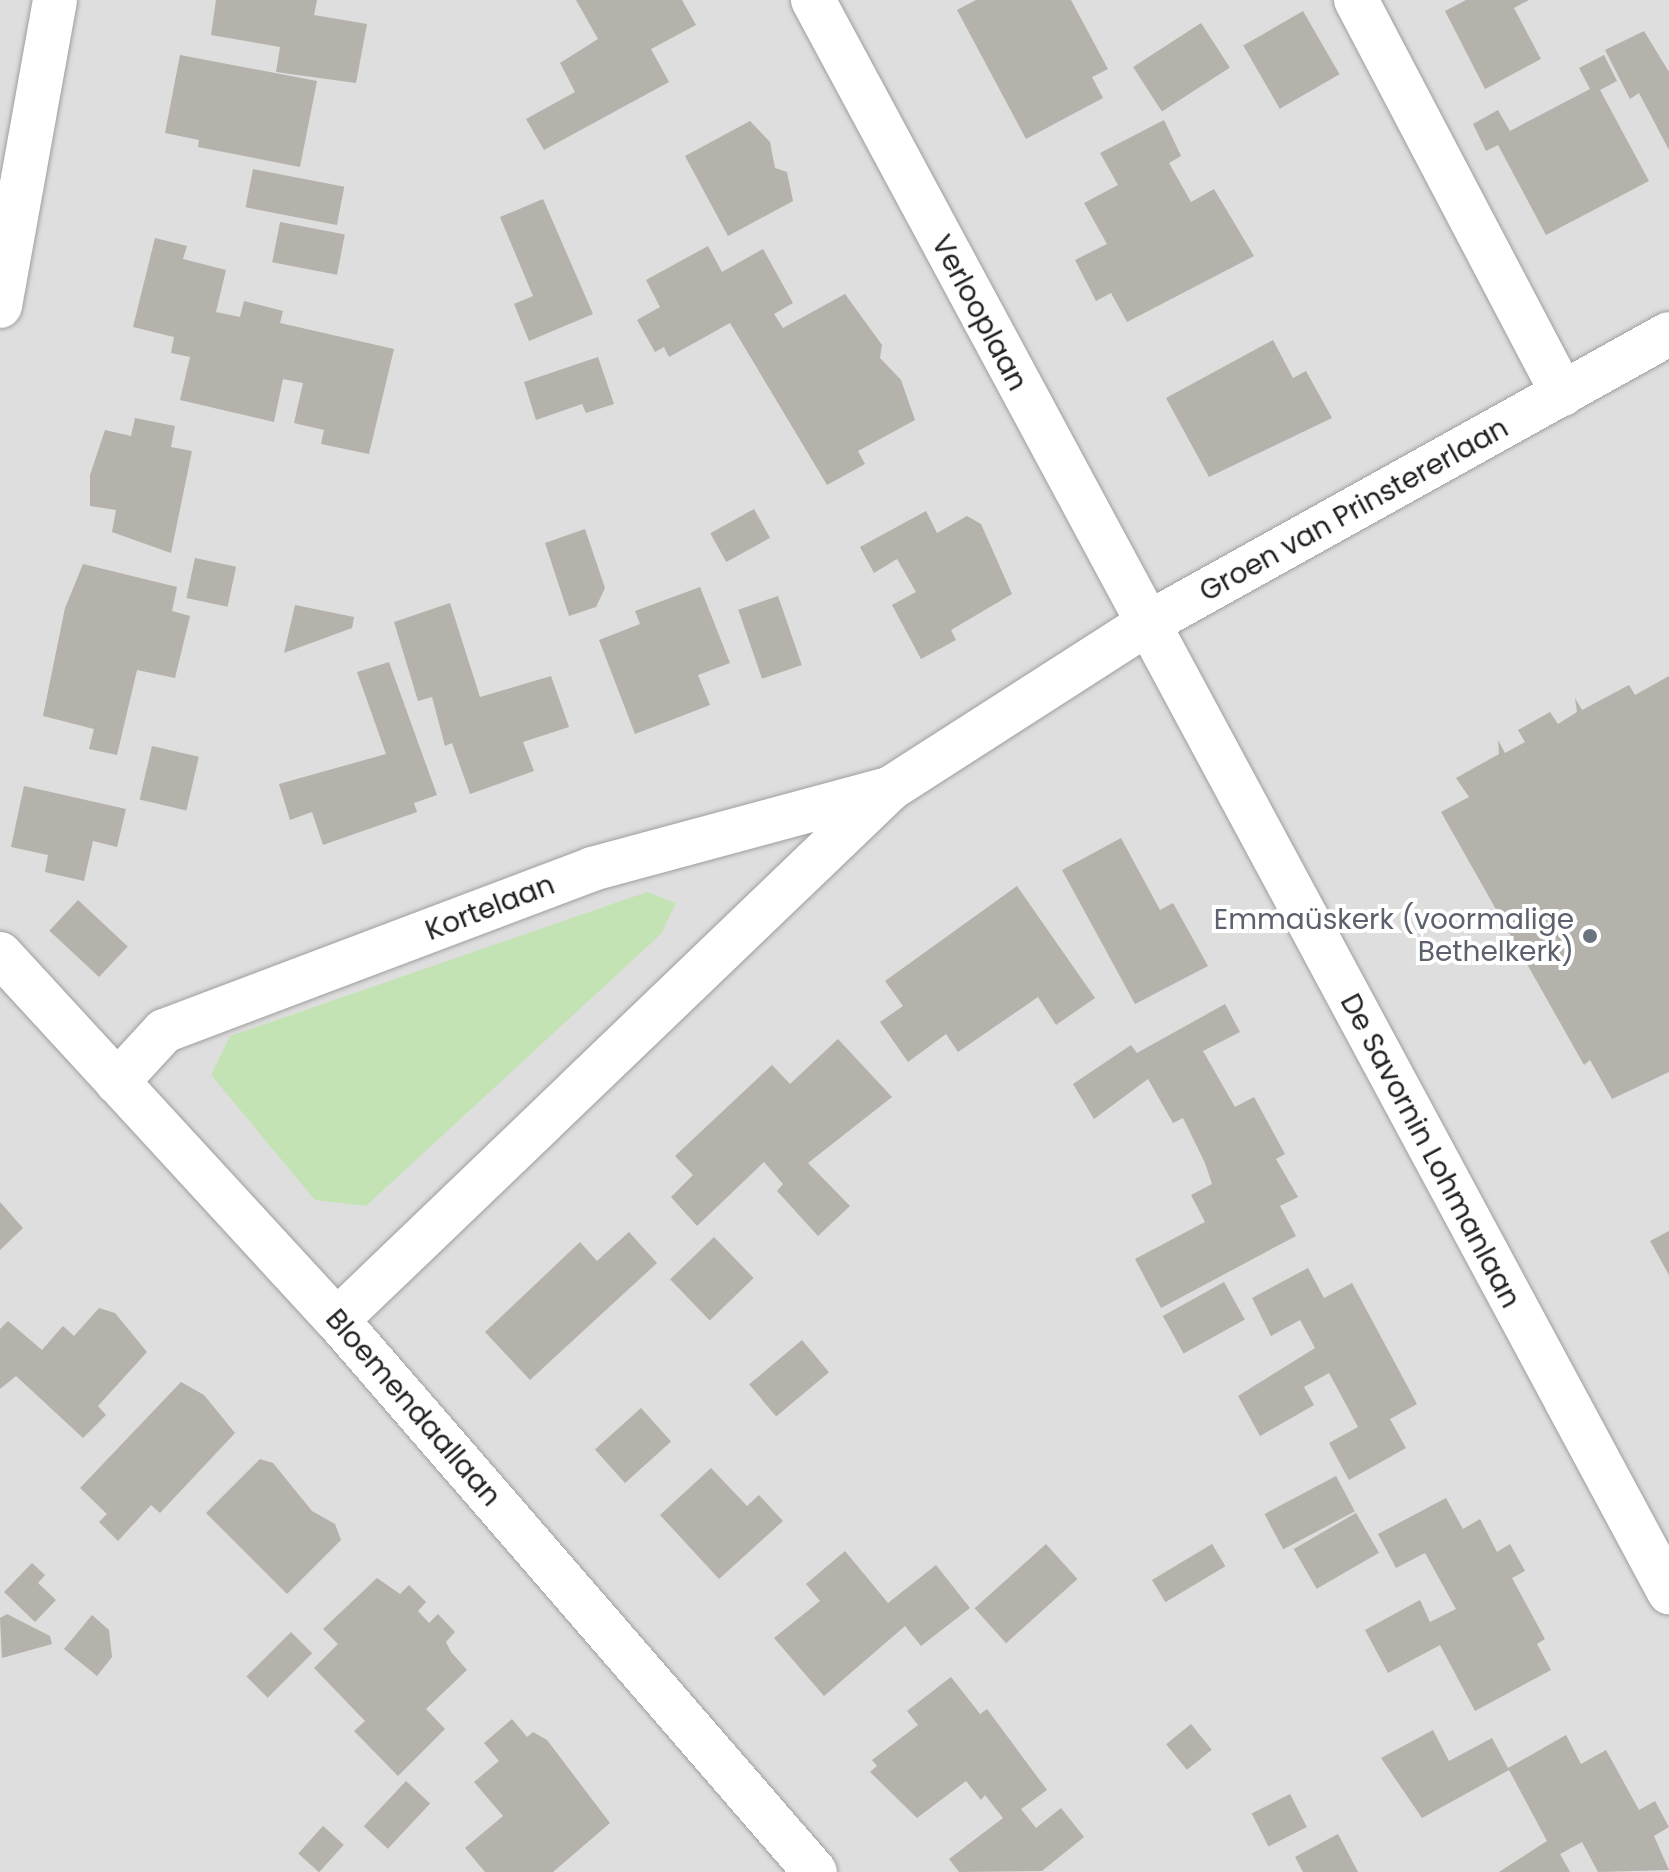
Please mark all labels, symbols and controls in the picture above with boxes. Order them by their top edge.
street label: Verlooplaan [924,230,1034,396]
street label: Groen van Prinstererlaan [1194,411,1514,609]
street label: Kortelaan [421,868,559,948]
place label: Emmaüskerk (voormalige Bethelkerk) [1214,903,1574,969]
marker: Emmaüskerk (voormalige Bethelkerk) [1581,927,1599,945]
street label: De Savornin Lohmanlaan [1333,988,1527,1314]
street label: Bloemendaallaan [318,1303,508,1513]

